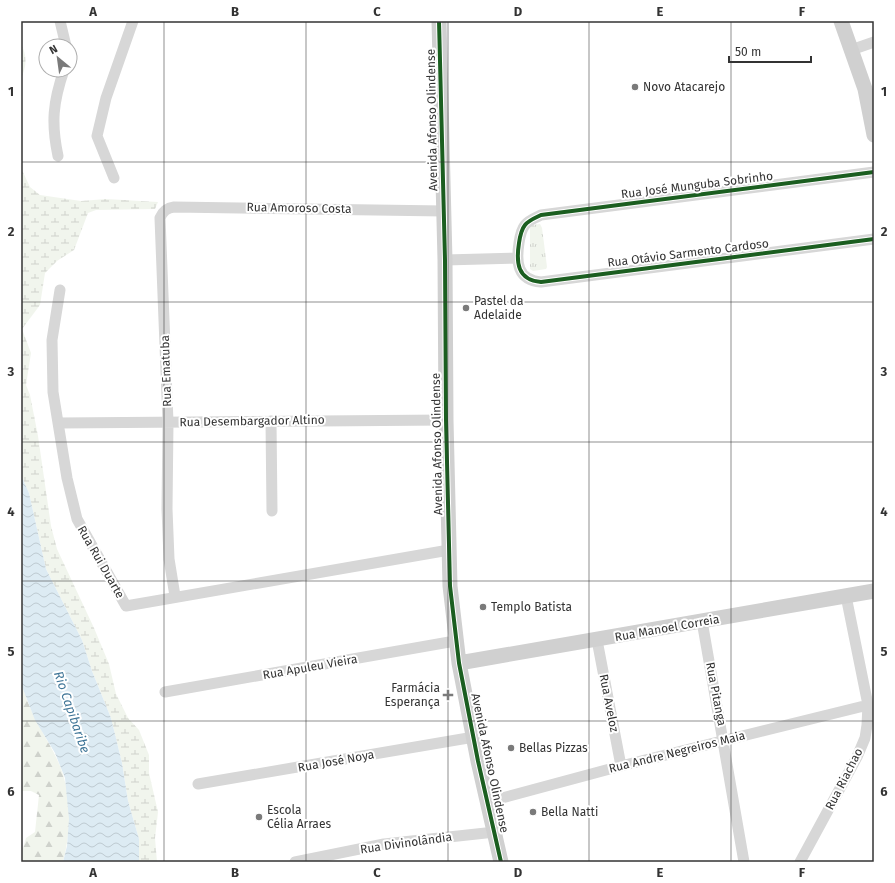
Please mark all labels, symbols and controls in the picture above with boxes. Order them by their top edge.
text: A [88,4,97,19]
text: B [231,4,239,19]
text: C [373,4,381,19]
text: D [514,4,523,19]
text: E [657,4,664,19]
text: F [799,4,806,19]
north arrow [38,38,78,78]
scale bar [729,38,811,64]
text: N [47,42,60,57]
text: 50 m [735,45,761,59]
street label: Avenida Afonso Olindense [424,49,440,191]
place label: Novo Atacarejo [643,80,725,94]
marker: Novo Atacarejo [630,82,640,92]
text: 1 [8,84,14,99]
text: 1 [881,84,887,99]
street label: Rua José Munguba Sobrinho [620,169,774,201]
street label: Rua Amoroso Costa [246,200,352,216]
text: 2 [8,224,15,239]
text: 2 [881,224,888,239]
street label: Rua Otávio Sarmento Cardoso [607,236,769,270]
place label: Pastel da Adelaide [474,294,523,322]
marker: Pastel da Adelaide [461,303,471,313]
street label: Rua Ematuba [158,335,174,407]
text: 3 [7,364,15,379]
text: 3 [880,364,888,379]
street label: Avenida Afonso Olindense [429,373,445,515]
street label: Rua Desembargador Altino [179,413,325,429]
text: 4 [7,504,15,519]
text: 4 [880,504,888,519]
street label: Rua Rui Duarte [75,523,127,601]
place label: Templo Batista [491,600,572,614]
marker: Templo Batista [478,602,488,612]
street label: Rua Manoel Correia [614,612,720,644]
text: 5 [8,644,15,659]
text: 5 [881,644,888,659]
street label: Rua Apuleu Vieira [262,652,358,682]
street label: Rua Pitanga [703,661,729,727]
water label: Rio Capibaribe [51,669,93,755]
street label: Rua Aveloz [597,673,621,733]
place label: Farmácia Esperança [384,681,440,709]
marker: Farmácia Esperança [443,690,453,700]
street label: Avenida Afonso Olindense [468,692,512,834]
street label: Rua Andre Negreiros Maia [607,728,747,776]
place label: Bellas Pizzas [519,741,588,755]
marker: Bellas Pizzas [506,743,516,753]
street label: Rua Riachao [822,746,866,812]
street label: Rua José Noya [297,747,375,775]
text: 6 [7,784,15,799]
text: 6 [880,784,888,799]
place label: Escola Célia Arraes [267,803,331,831]
place label: Bella Natti [541,805,598,819]
marker: Bella Natti [528,807,538,817]
marker: Escola Célia Arraes [254,812,264,822]
street label: Rua Divinolândia [359,830,453,856]
text: A [88,865,97,880]
text: B [231,865,239,880]
text: C [373,865,381,880]
text: D [514,865,523,880]
text: E [657,865,664,880]
text: F [799,865,806,880]

